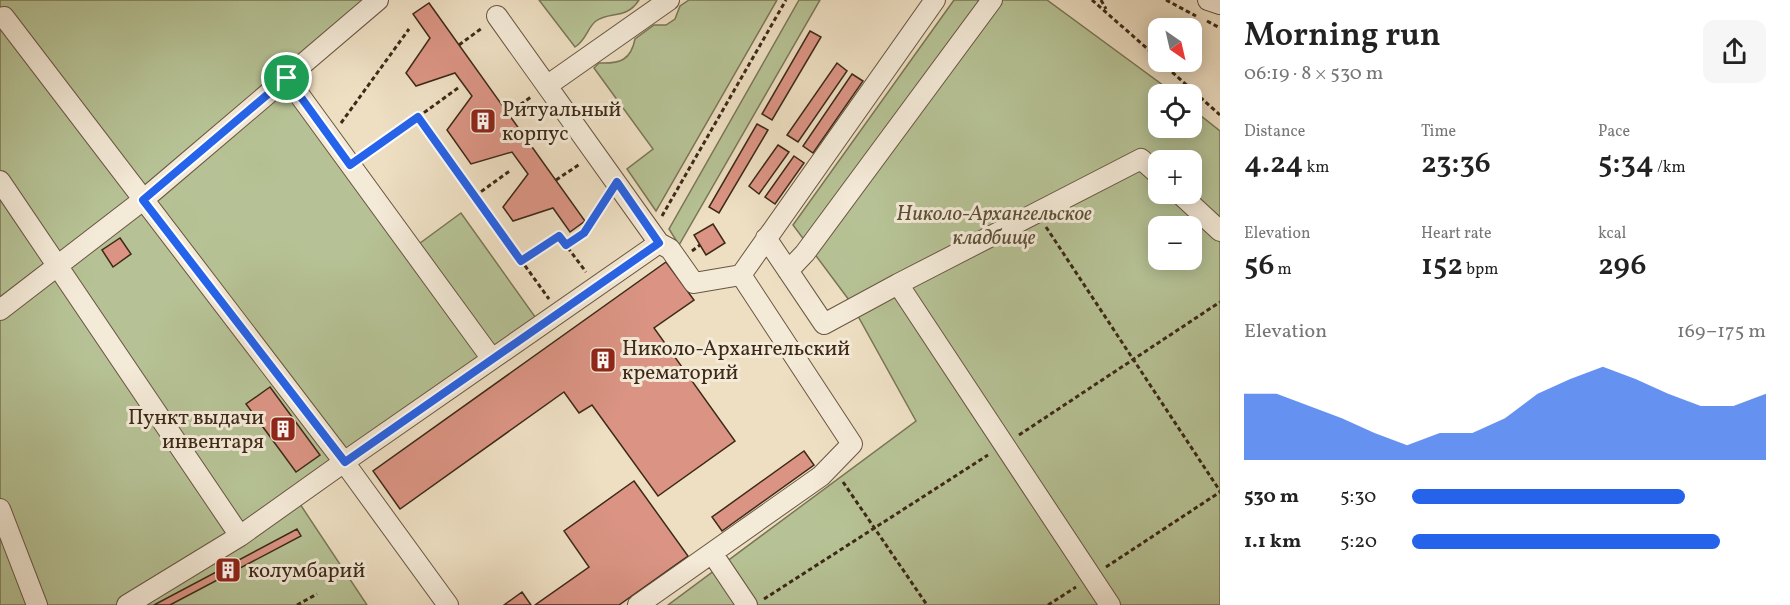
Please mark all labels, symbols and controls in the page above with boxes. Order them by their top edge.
text: Morning run [1244,14,1441,60]
north arrow [1148,18,1202,72]
map controls [1148,18,1202,270]
button: share [1703,20,1766,83]
pin [261,52,312,103]
text: 06:19 · 8 × 530 m [1244,60,1384,88]
icon: arrive [270,61,303,94]
button: locate [1148,84,1202,138]
place label: Ритуальный корпус [502,96,621,149]
building icon: Ритуальный корпус [468,106,498,136]
text: Distance [1244,121,1305,143]
text: Time [1421,121,1456,143]
text: Pace [1598,121,1630,143]
text: 4.24 [1244,143,1303,185]
text: 23:36 [1421,143,1491,185]
text: 5:34 [1598,143,1654,185]
button: + [1148,150,1202,204]
text: km [1303,157,1329,179]
text: /km [1654,157,1686,179]
park label: Николо-Архангельское кладбище [896,200,1092,253]
button: − [1148,216,1202,270]
text: Elevation [1244,223,1311,245]
text: Heart rate [1421,223,1492,245]
text: kcal [1598,223,1626,245]
text: 56 [1244,245,1274,287]
text: 152 [1421,245,1463,287]
text: 296 [1598,245,1647,287]
text: m [1274,259,1292,281]
text: bpm [1463,259,1498,281]
text: Elevation [1244,318,1327,346]
text: 169–175 m [1677,318,1766,346]
place label: Николо-Архангельский крематорий [622,335,850,388]
building icon: Николо-Архангельский крематорий [588,345,618,375]
place label: Пункт выдачи инвентаря [128,404,264,457]
building icon: Пункт выдачи инвентаря [268,414,298,444]
text: 530 m [1244,483,1299,511]
text: 5:30 [1340,483,1376,511]
text: 1.1 km [1244,528,1301,556]
text: 5:20 [1340,528,1377,556]
building icon: колумбарий [213,555,243,585]
place label: колумбарий [248,557,365,586]

